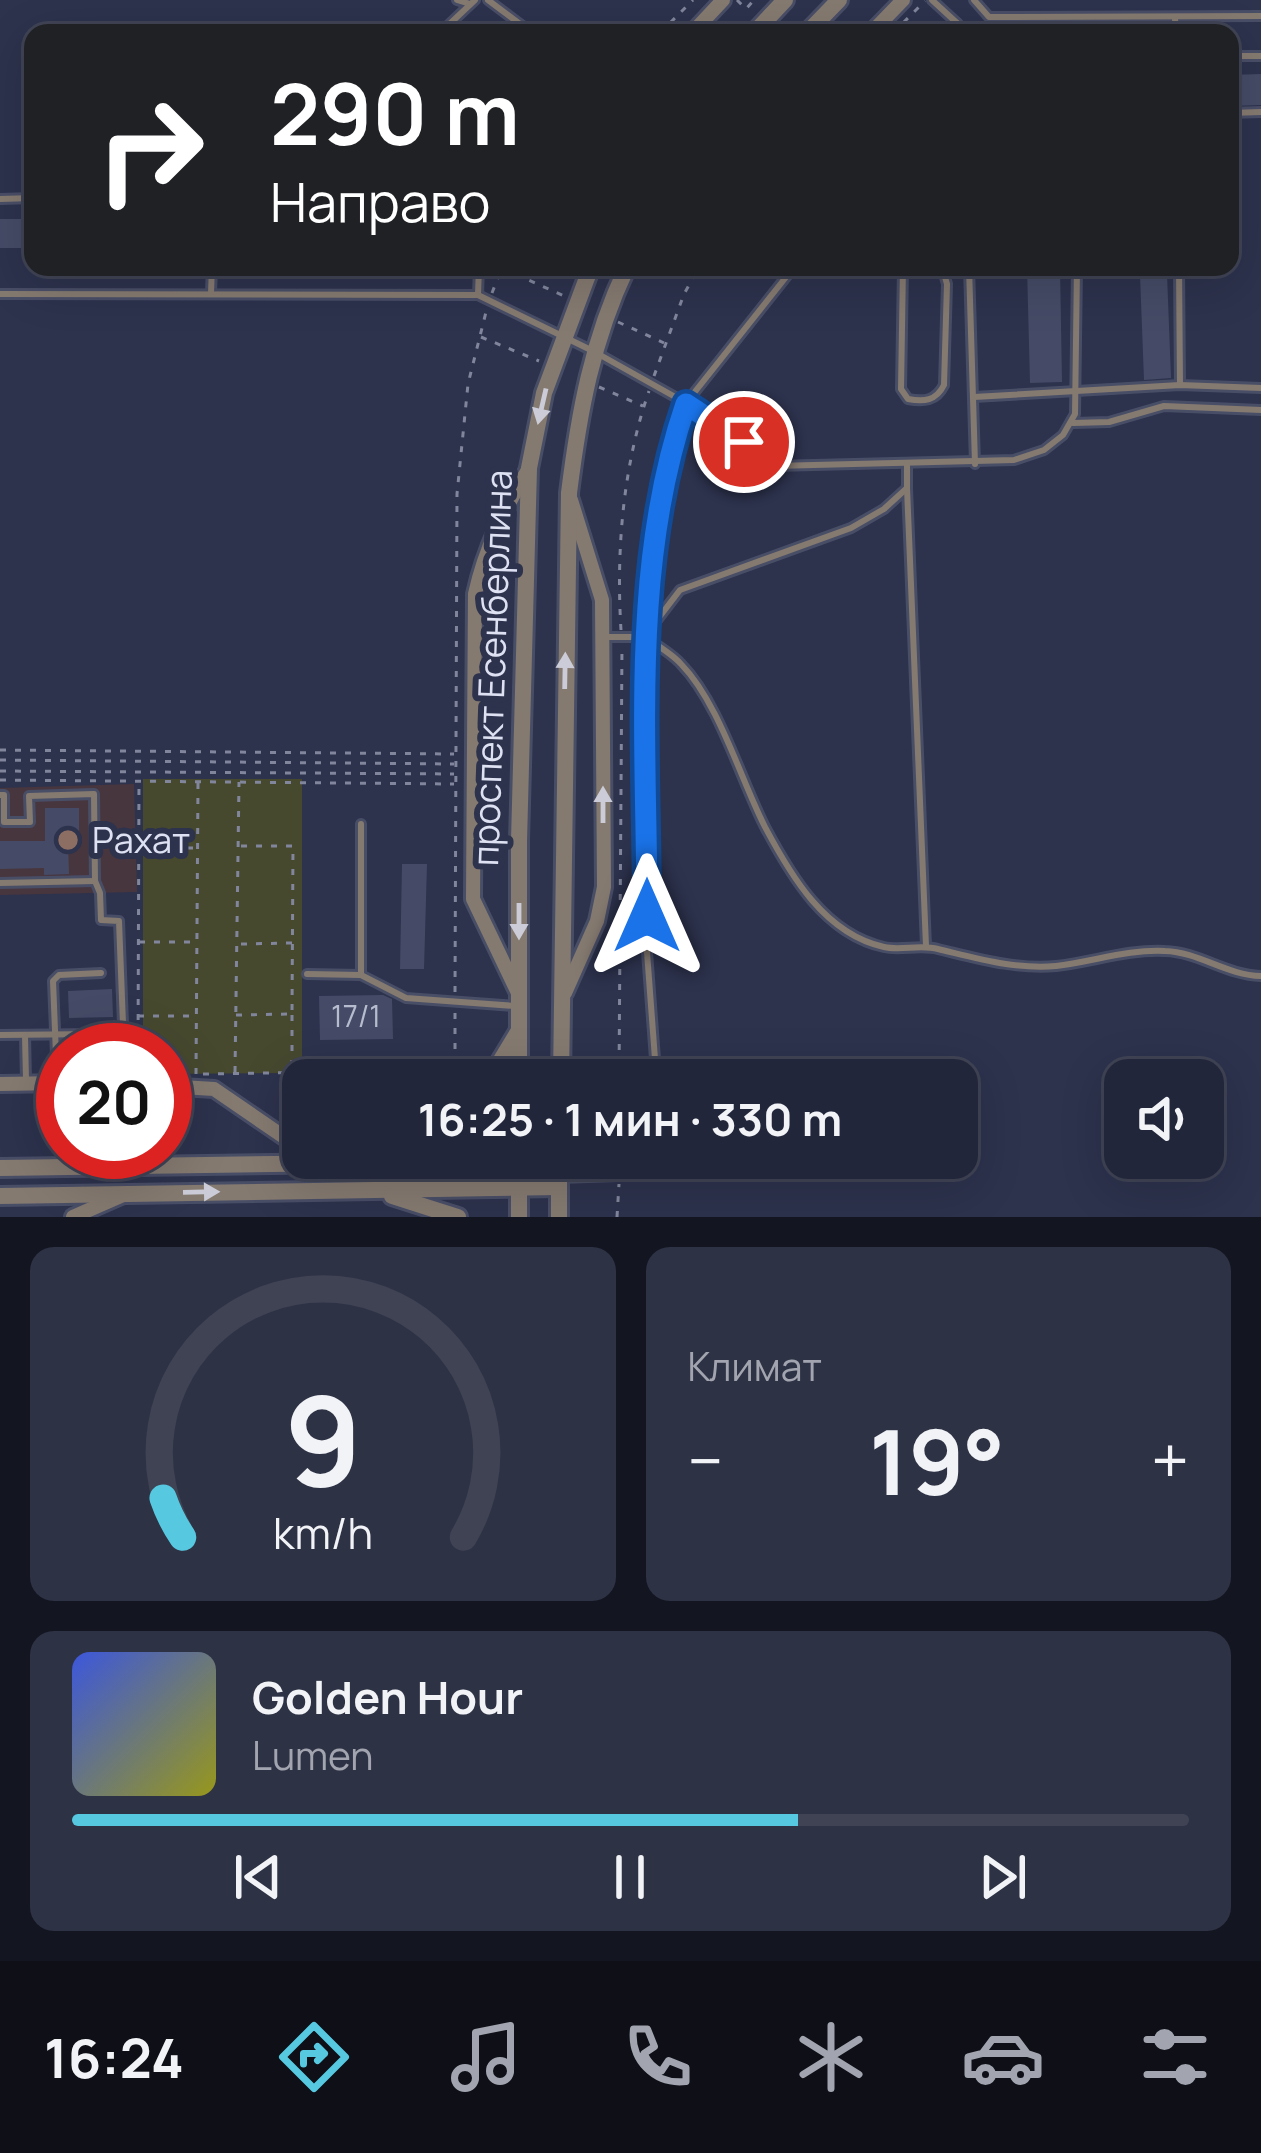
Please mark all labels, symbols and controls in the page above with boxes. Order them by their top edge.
text: 290 m [270,55,520,170]
icon: right [72,72,228,228]
text: Направо [270,164,491,238]
one-way arrow [532,387,551,424]
pin [693,391,795,493]
icon: arrive [711,409,777,475]
street label: проспект Есенберлина [460,469,523,867]
one-way arrow [556,651,575,689]
one-way arrow [593,785,613,823]
place label: Рахат [92,815,190,864]
marker: Рахат [55,827,81,853]
position arrow [584,853,710,979]
one-way arrow [509,903,529,941]
house number: 17/1 [331,995,381,1036]
speed limit sign: 20 [36,1023,192,1179]
map controls [1104,1059,1224,1179]
button: sound [1104,1059,1224,1179]
text: 16:25 · 1 мин · 330 m [418,1088,842,1150]
one-way arrow [183,1183,221,1202]
text: Климат [688,1339,822,1393]
text: 9 [284,1353,362,1523]
text: 19° [869,1399,1005,1522]
text: − [688,1415,723,1505]
text: + [1151,1415,1189,1505]
text: km/h [273,1503,373,1562]
text: Golden Hour [252,1666,523,1728]
text: Lumen [252,1728,373,1782]
icon: previous [225,1844,291,1910]
icon: pause [597,1844,663,1910]
icon: next [970,1844,1036,1910]
icon: directions [272,2015,356,2099]
icon: music [444,2015,528,2099]
icon: phone [616,2015,700,2099]
icon: climate [789,2015,873,2099]
icon: car [961,2015,1045,2099]
icon: filters [1133,2015,1217,2099]
text: 16:24 [44,2020,184,2094]

